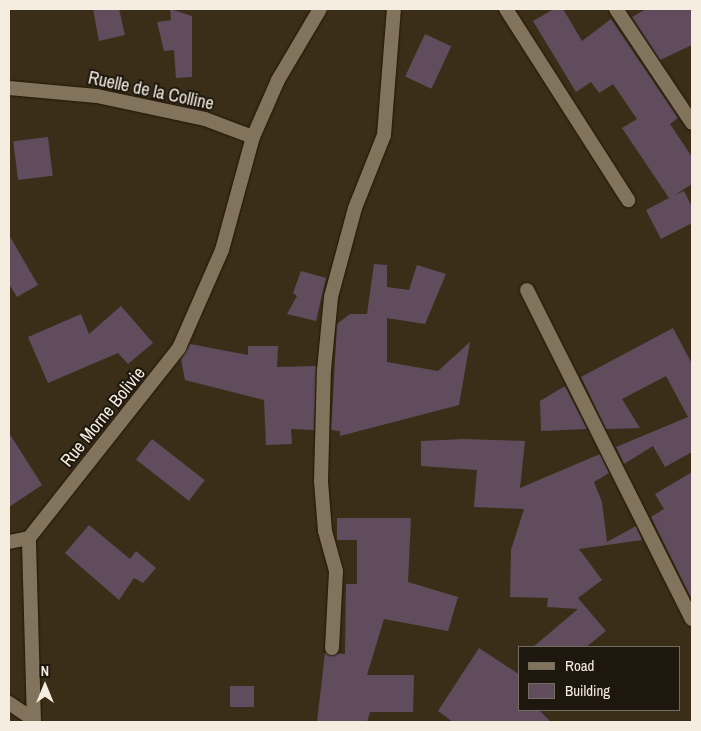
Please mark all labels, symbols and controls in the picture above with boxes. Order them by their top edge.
street label: Ruelle de la Colline [86,67,216,115]
street label: Rue Morne Bolivie [56,363,150,471]
legend [518,646,681,711]
text: Road [565,655,594,676]
north arrow [20,661,70,711]
text: N [41,662,49,680]
text: Building [565,680,610,701]

